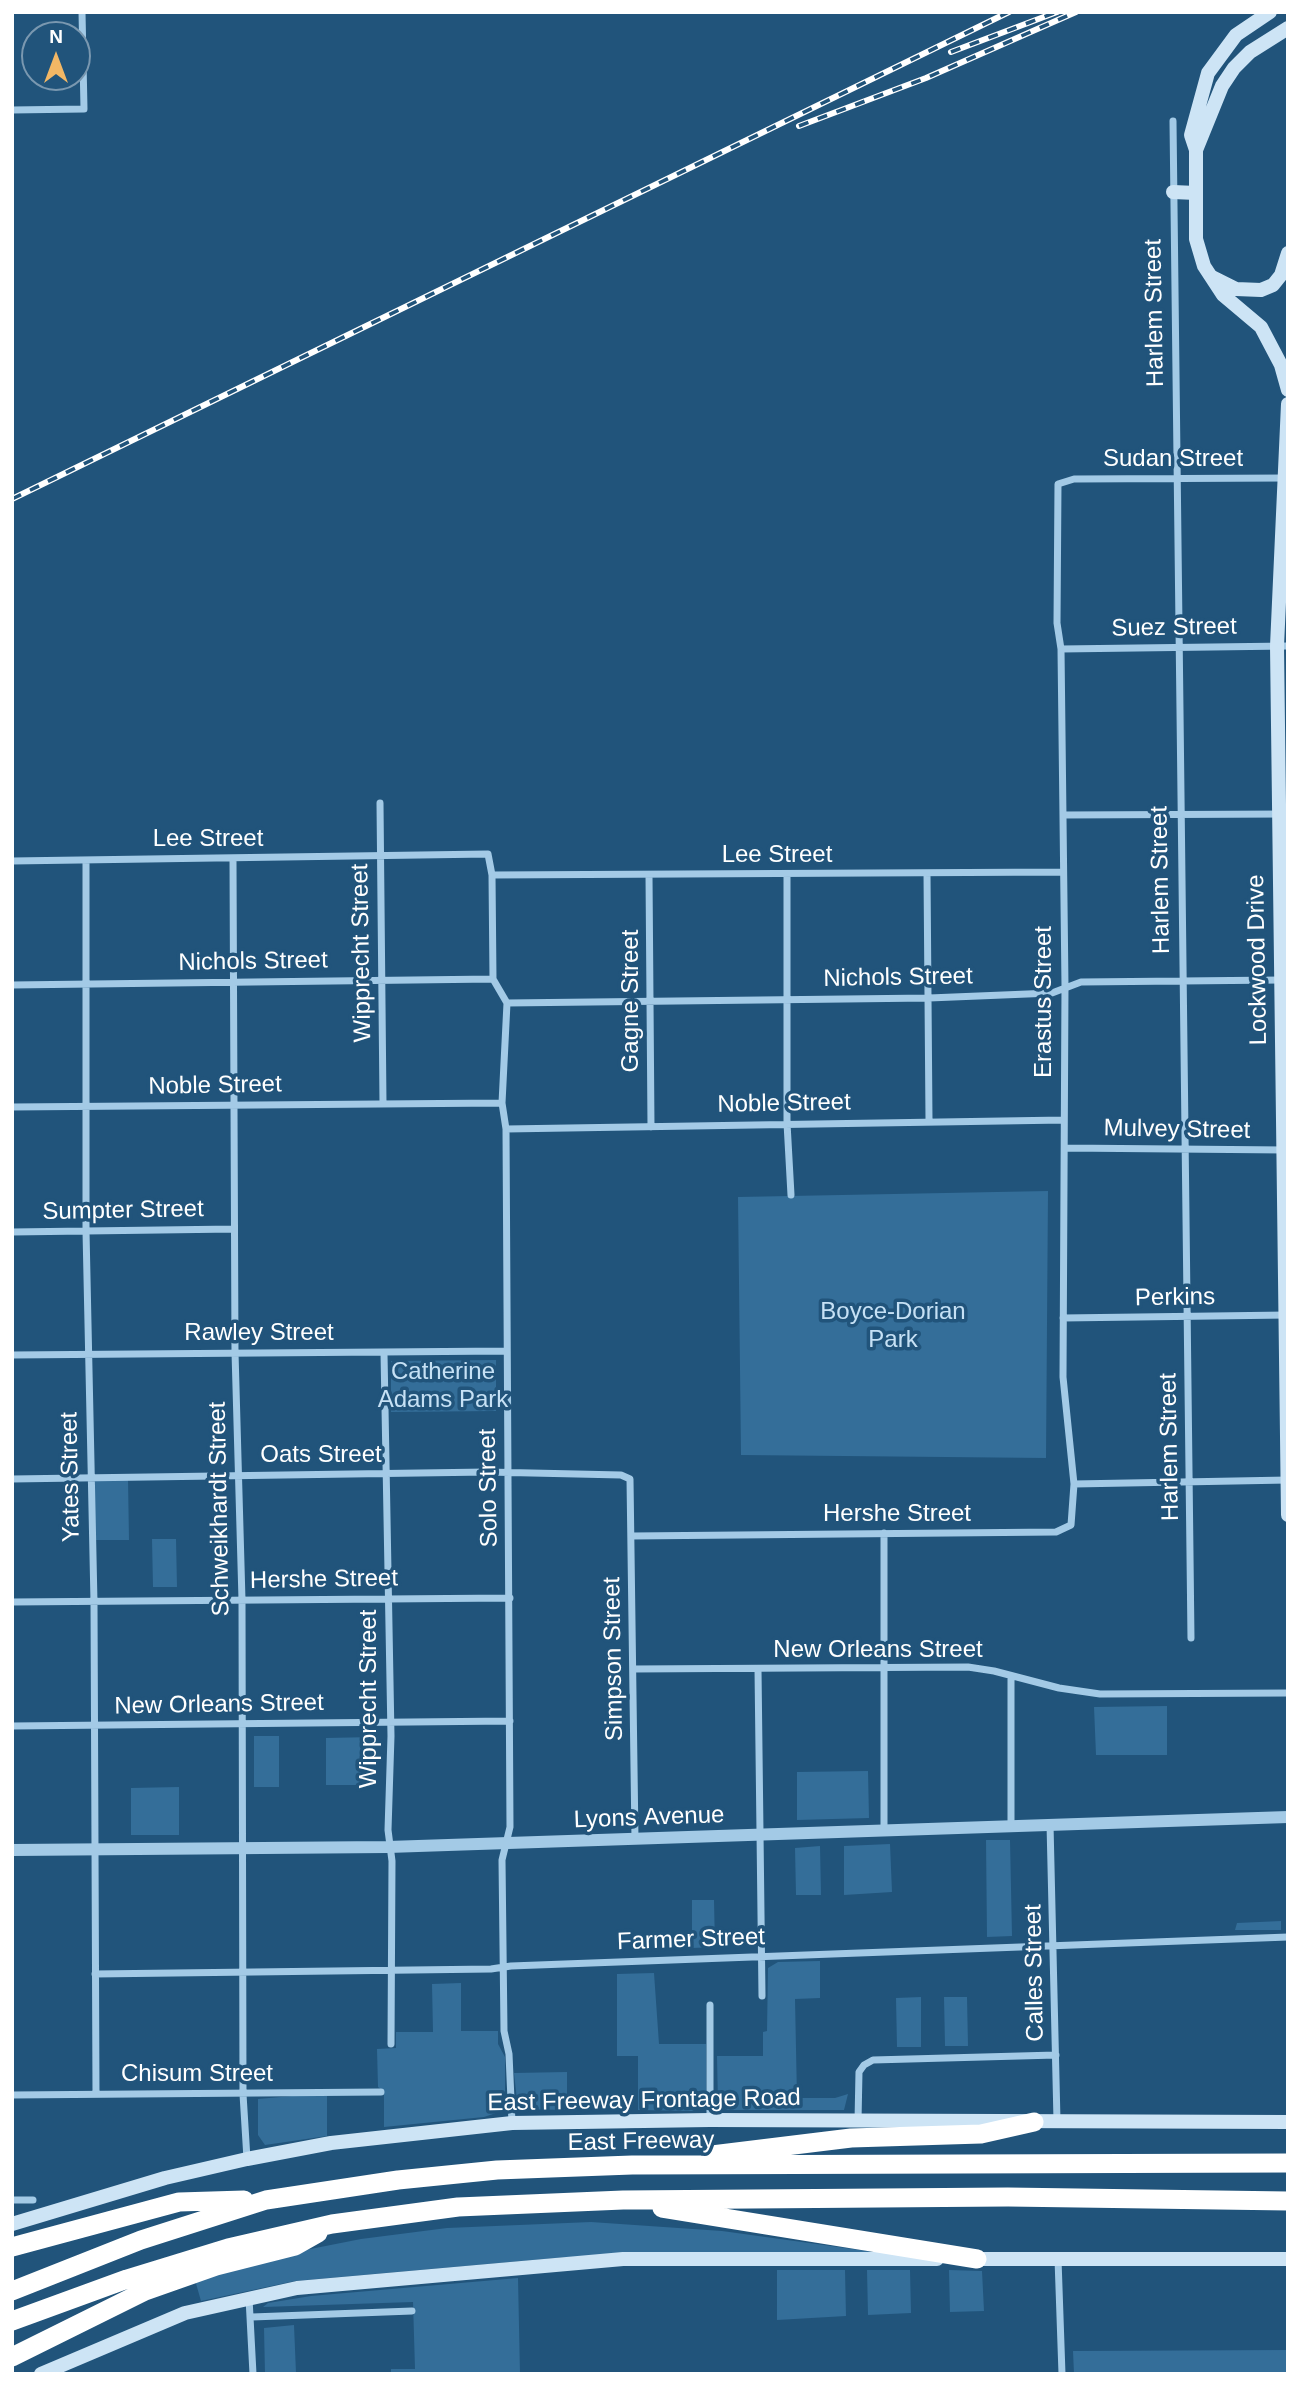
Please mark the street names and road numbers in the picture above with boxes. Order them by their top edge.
street label: Harlem Street [1139,239,1171,387]
street label: Sudan Street [1103,445,1243,473]
street label: Suez Street [1111,613,1237,643]
street label: Harlem Street [1145,806,1177,954]
street label: Lee Street [153,825,263,853]
street label: Lee Street [722,841,832,869]
street label: Wipprecht Street [346,863,378,1043]
street label: Lockwood Drive [1242,874,1274,1046]
street label: Erastus Street [1030,926,1058,1078]
street label: Gagne Street [617,930,645,1072]
street label: Nichols Street [178,946,328,978]
street label: Nichols Street [823,962,973,994]
street label: Noble Street [148,1070,282,1102]
street label: Noble Street [717,1088,851,1120]
street label: Mulvey Street [1103,1114,1251,1146]
street label: Sumpter Street [42,1195,204,1227]
street label: Perkins [1135,1283,1215,1313]
street label: Rawley Street [184,1319,334,1347]
street label: Harlem Street [1154,1373,1186,1521]
street label: Schweikhardt Street [204,1401,236,1617]
street label: Yates Street [55,1412,87,1542]
street label: Solo Street [474,1428,504,1548]
street label: Oats Street [260,1441,382,1469]
street label: Hershe Street [823,1500,971,1528]
street label: Hershe Street [250,1564,398,1596]
street label: Simpson Street [598,1577,630,1741]
street label: Wipprecht Street [355,1610,383,1788]
street label: New Orleans Street [773,1636,983,1664]
street label: New Orleans Street [114,1689,324,1721]
street label: Lyons Avenue [573,1801,725,1835]
street label: Calles Street [1019,1904,1051,2042]
street label: Farmer Street [617,1923,765,1957]
street label: Chisum Street [121,2060,273,2088]
street label: East Freeway Frontage Road [487,2084,801,2118]
street label: East Freeway [567,2126,715,2158]

